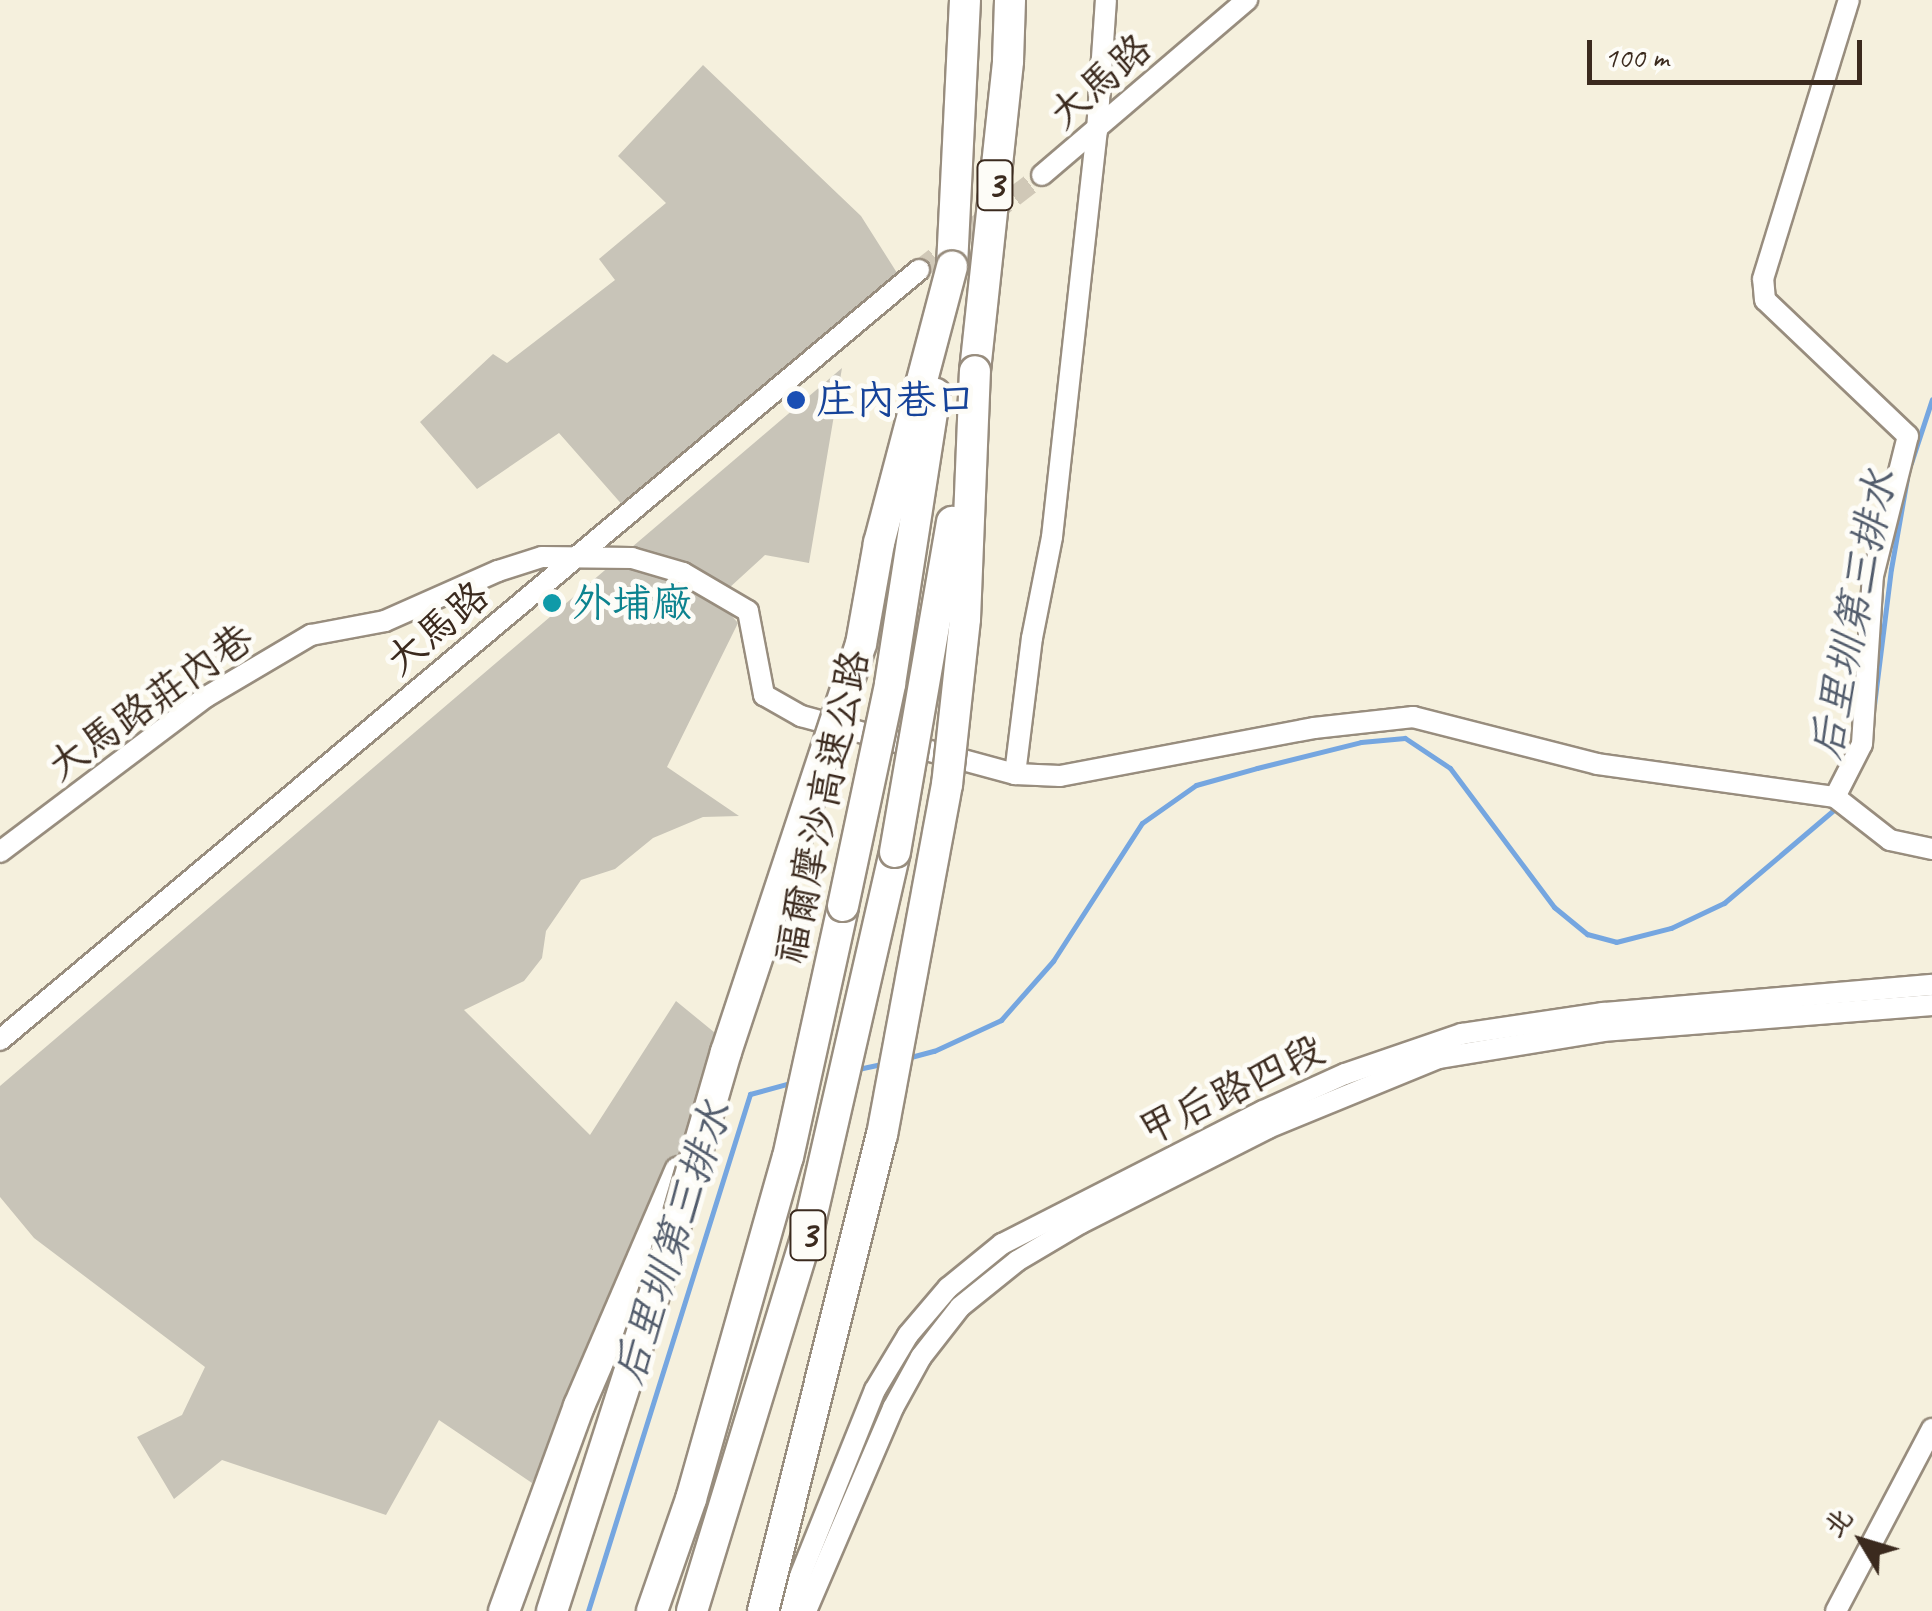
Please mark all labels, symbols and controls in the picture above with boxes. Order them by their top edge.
scale bar [1592,20,1867,82]
street label: 大馬路 [1039,24,1161,138]
text: 100 m [1604,38,1669,76]
road number: 3 [975,152,1015,218]
place label: 庄內巷口 [816,376,976,424]
marker: 庄內巷口 [785,389,807,411]
water label: 后里圳第三排水 [1801,466,1907,764]
street label: 大馬路 [376,571,498,685]
place label: 外埔廠 [572,579,692,627]
marker: 外埔廠 [541,592,563,614]
street label: 大馬路莊內巷 [38,614,262,790]
street label: 福爾摩沙高速公路 [765,646,879,968]
street label: 甲后路四段 [1131,1025,1331,1155]
water label: 后里圳第三排水 [604,1095,742,1391]
road number: 3 [788,1202,828,1268]
north arrow [1812,1491,1912,1591]
text: 北 [1816,1500,1860,1544]

